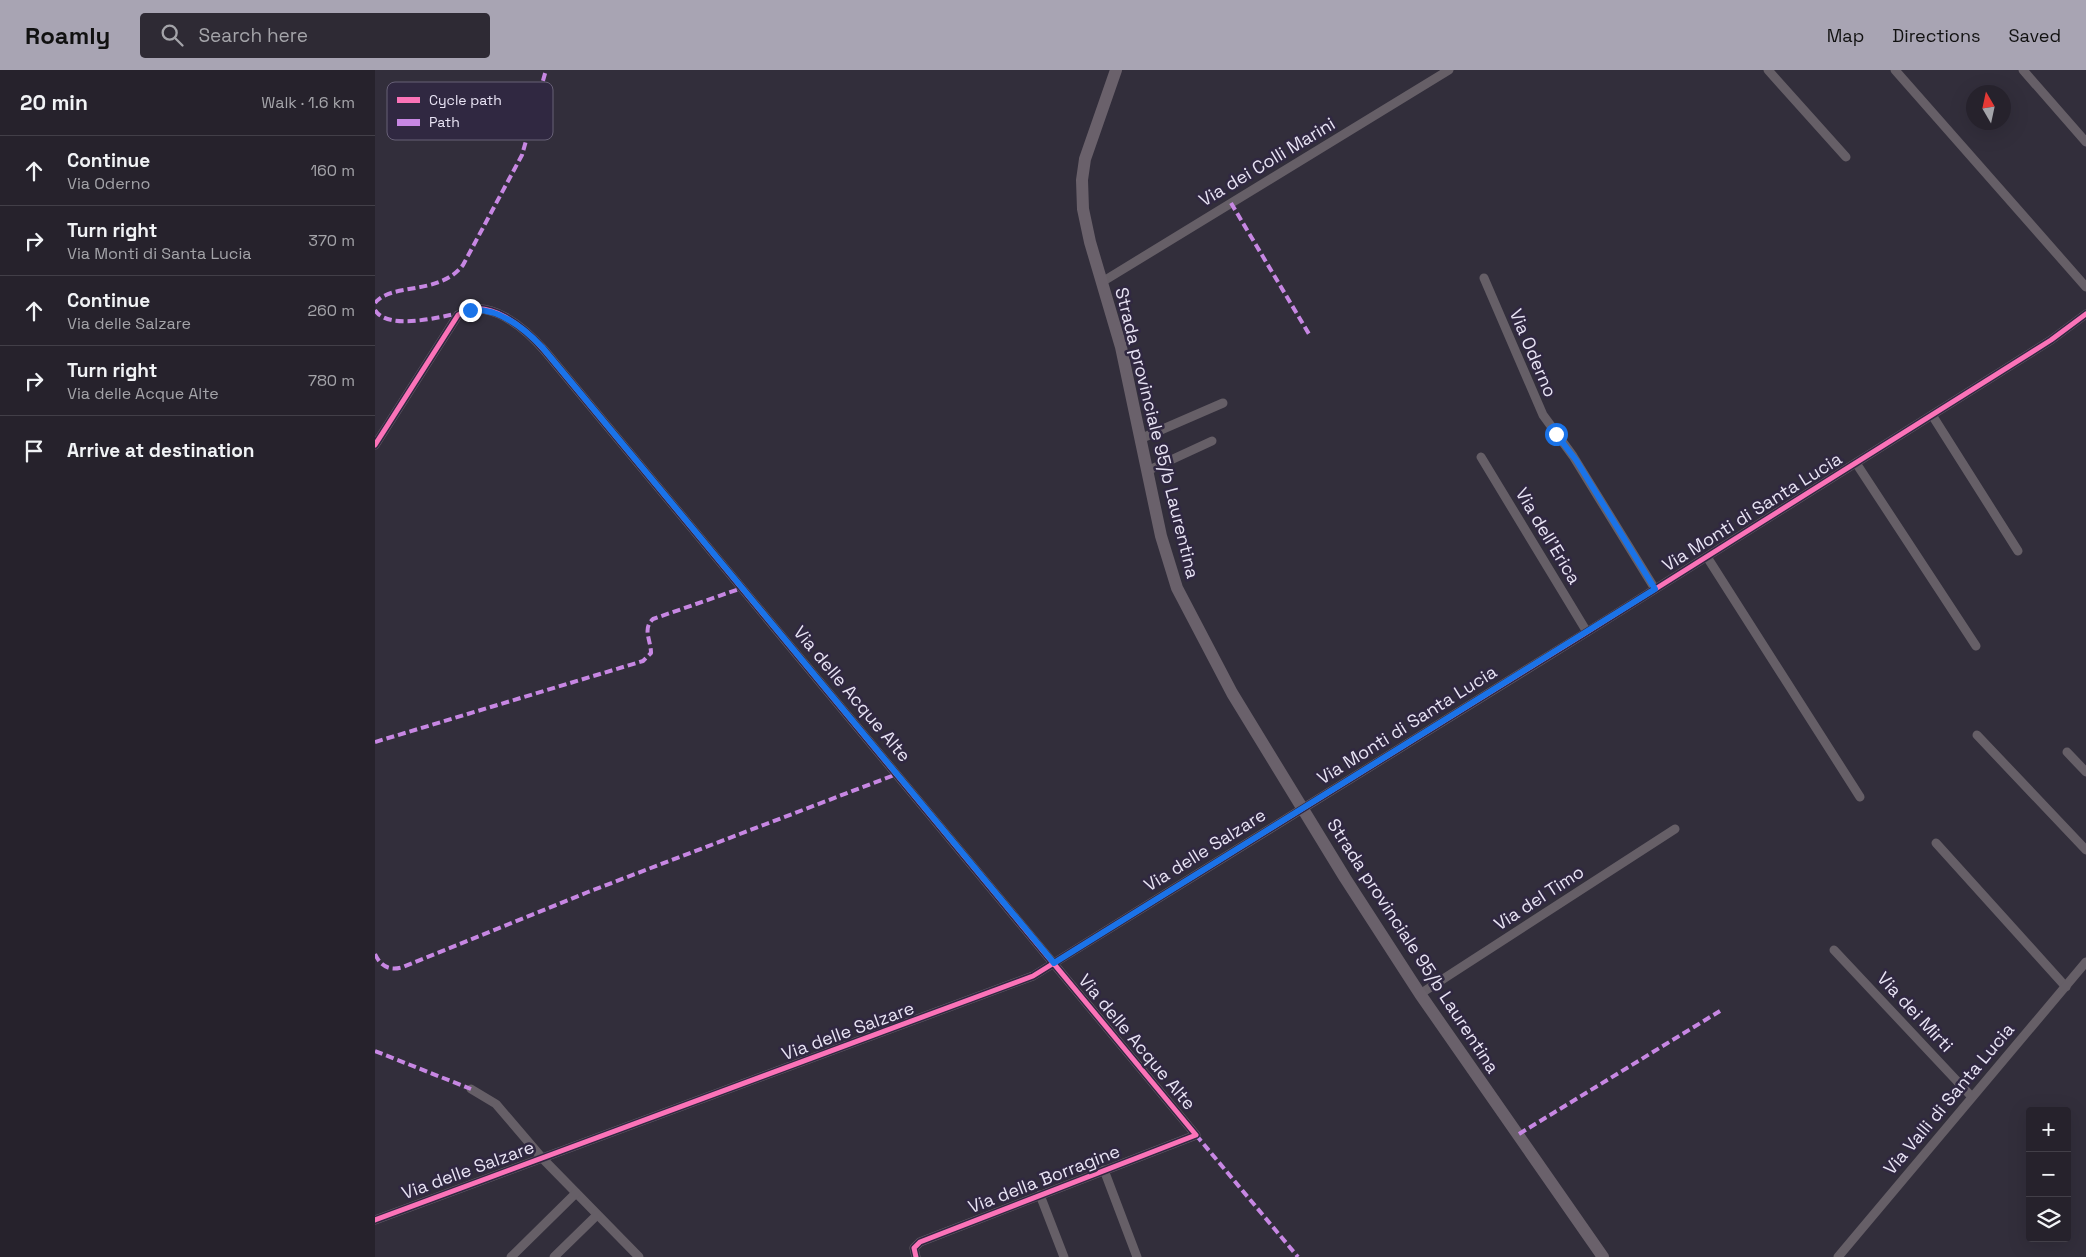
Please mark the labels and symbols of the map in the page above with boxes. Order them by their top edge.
legend [387,82,553,140]
north arrow [1966,85,2011,130]
text: Cycle path [429,91,502,109]
street label: Via dei Colli Marini [1194,112,1339,211]
text: Path [429,113,460,131]
street label: Strada provinciale 95/b Laurentina [1110,285,1205,581]
route end [459,299,482,322]
street label: Via Oderno [1505,305,1562,400]
route start [1545,423,1568,446]
street label: Via Monti di Santa Lucia [1658,447,1846,576]
street label: Via dell'Erica [1511,483,1586,588]
street label: Via delle Acque Alte [789,621,916,766]
street label: Via Monti di Santa Lucia [1313,660,1501,789]
street label: Via delle Salzare [1140,803,1270,896]
street label: Strada provinciale 95/b Laurentina [1322,814,1505,1077]
street label: Via del Timo [1489,860,1588,935]
street label: Via dei Mirti [1872,967,1958,1057]
street label: Via delle Acque Alte [1074,969,1201,1114]
street label: Via delle Salzare [778,996,917,1065]
street label: Via Valli di Santa Lucia [1878,1018,2019,1179]
street label: Via delle Salzare [398,1135,537,1204]
street label: Via della Borragine [965,1139,1123,1218]

